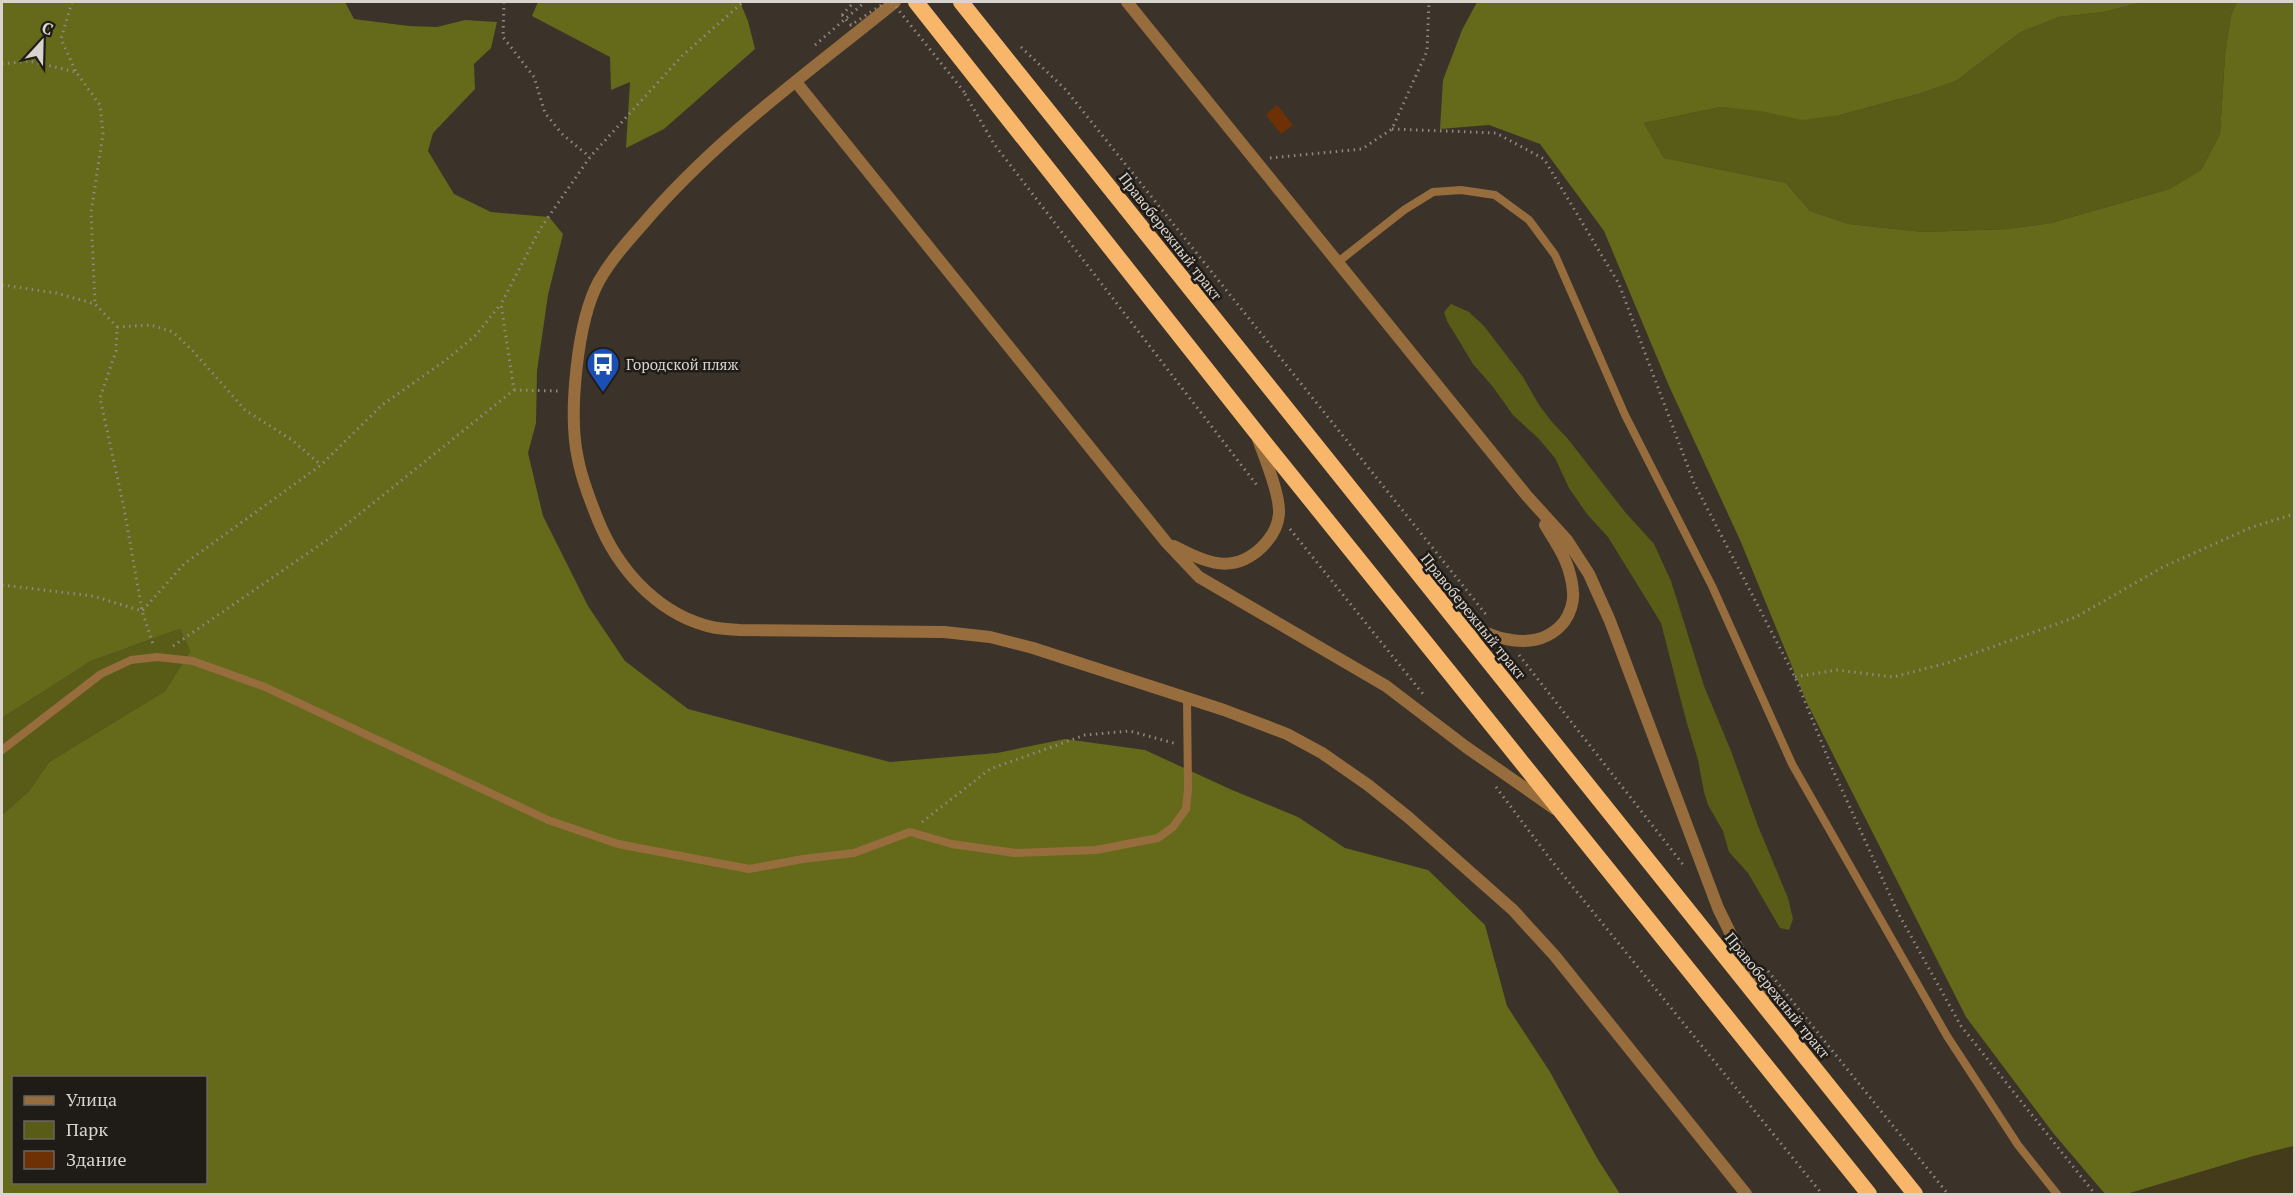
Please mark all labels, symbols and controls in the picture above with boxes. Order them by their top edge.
north arrow [12,12,72,72]
text: С [39,16,57,40]
street label: Правобережный тракт [1115,168,1228,304]
bus stop icon: Городской пляж [585,346,621,393]
place label: Городской пляж [626,354,739,374]
street label: Правобережный тракт [1417,549,1532,684]
street label: Правобережный тракт [1721,928,1836,1063]
legend [12,1076,207,1184]
text: Улица [66,1087,117,1111]
text: Парк [66,1117,108,1141]
text: Здание [66,1147,126,1171]

